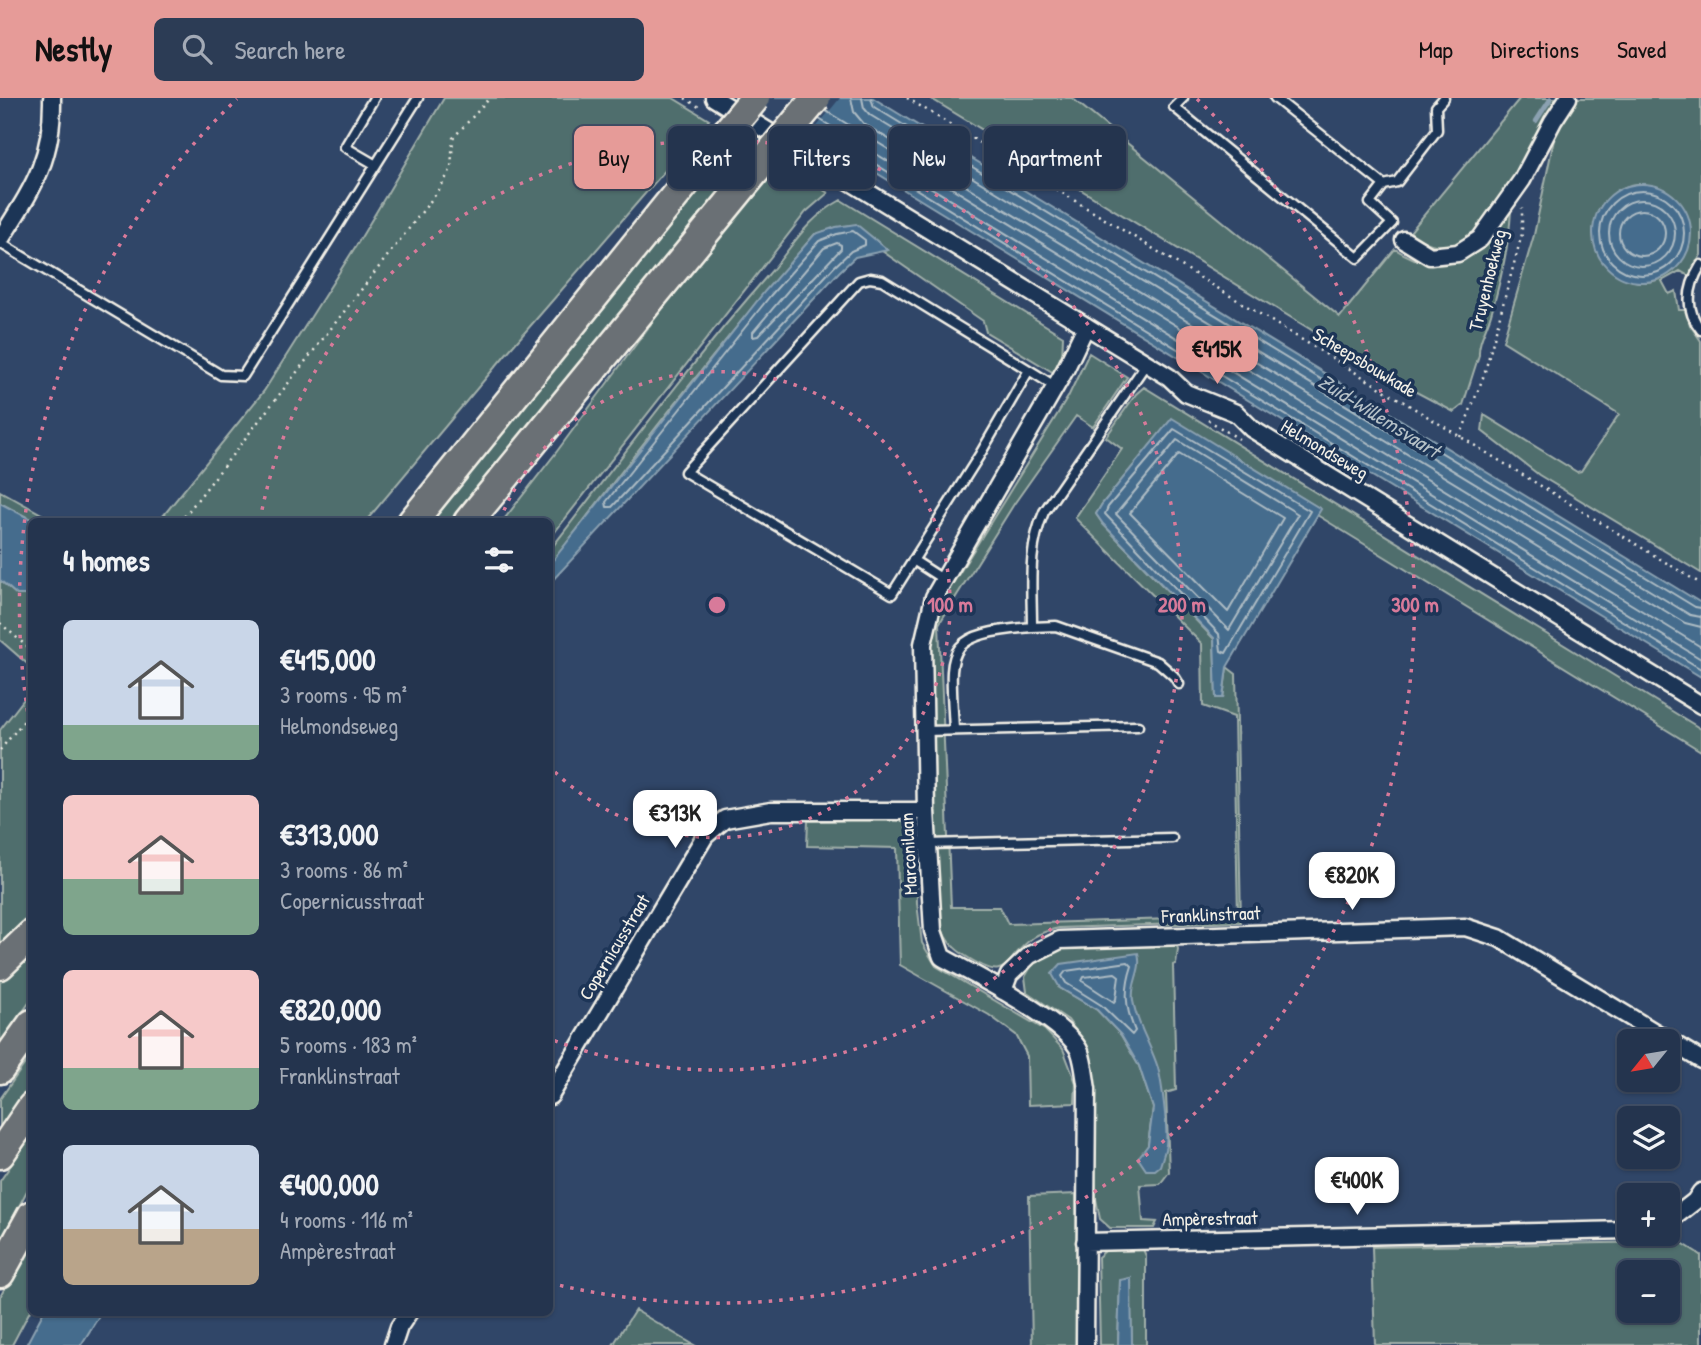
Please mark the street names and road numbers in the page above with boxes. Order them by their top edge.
street label: Truyenhoekweg [1462,226,1512,334]
street label: Scheepsbouwkade [1308,321,1422,403]
street label: Helmondseweg [1276,413,1374,485]
street label: Marconilaan [893,812,923,896]
street label: Copernicusstraat [572,889,656,1005]
street label: Franklinstraat [1160,899,1261,929]
street label: Ampèrestraat [1162,1204,1258,1232]

